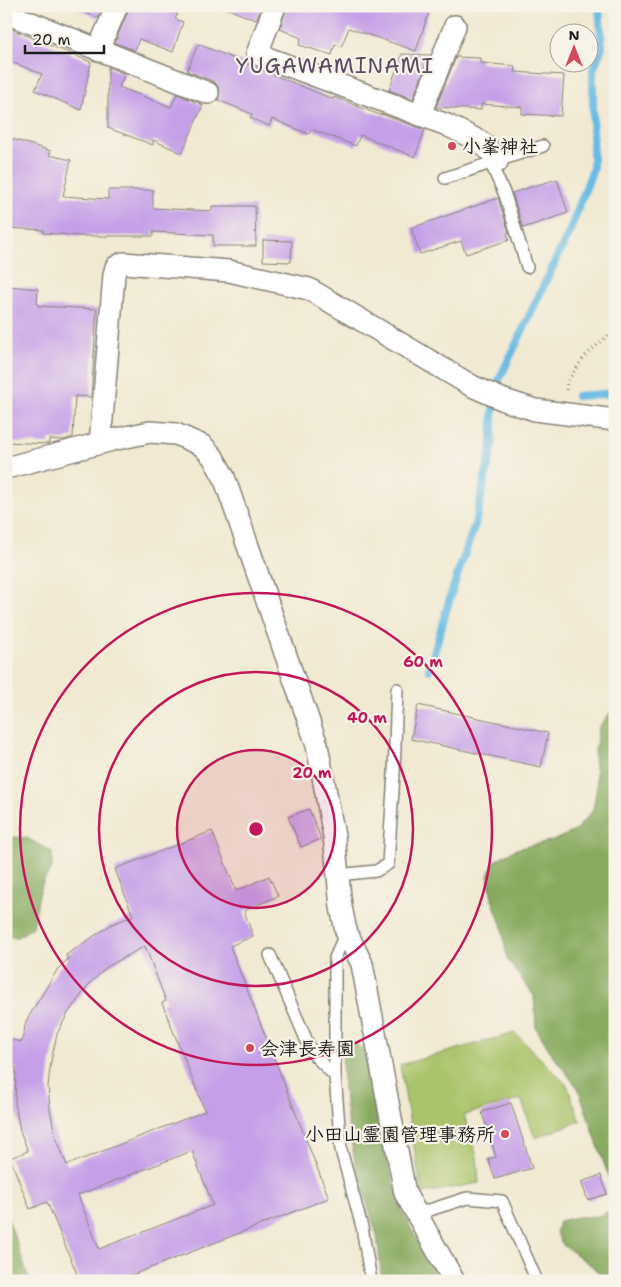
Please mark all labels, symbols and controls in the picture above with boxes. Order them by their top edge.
scale bar [25,22,104,54]
north arrow [548,22,598,72]
text: N [568,26,580,44]
text: 20 m [32,30,71,50]
district label: YUGAWAMINAMI [236,52,434,80]
place label: 小峯神社 [462,134,538,159]
marker: 小峯神社 [446,140,458,152]
text: 60 m [403,652,443,672]
text: 40 m [347,708,387,728]
text: 20 m [292,763,332,783]
centre of rings [247,820,265,838]
place label: 会津長寿園 [260,1036,355,1061]
marker: 会津長寿園 [244,1042,256,1054]
place label: 小田山霊園管理事務所 [305,1122,495,1147]
marker: 小田山霊園管理事務所 [499,1128,511,1140]

